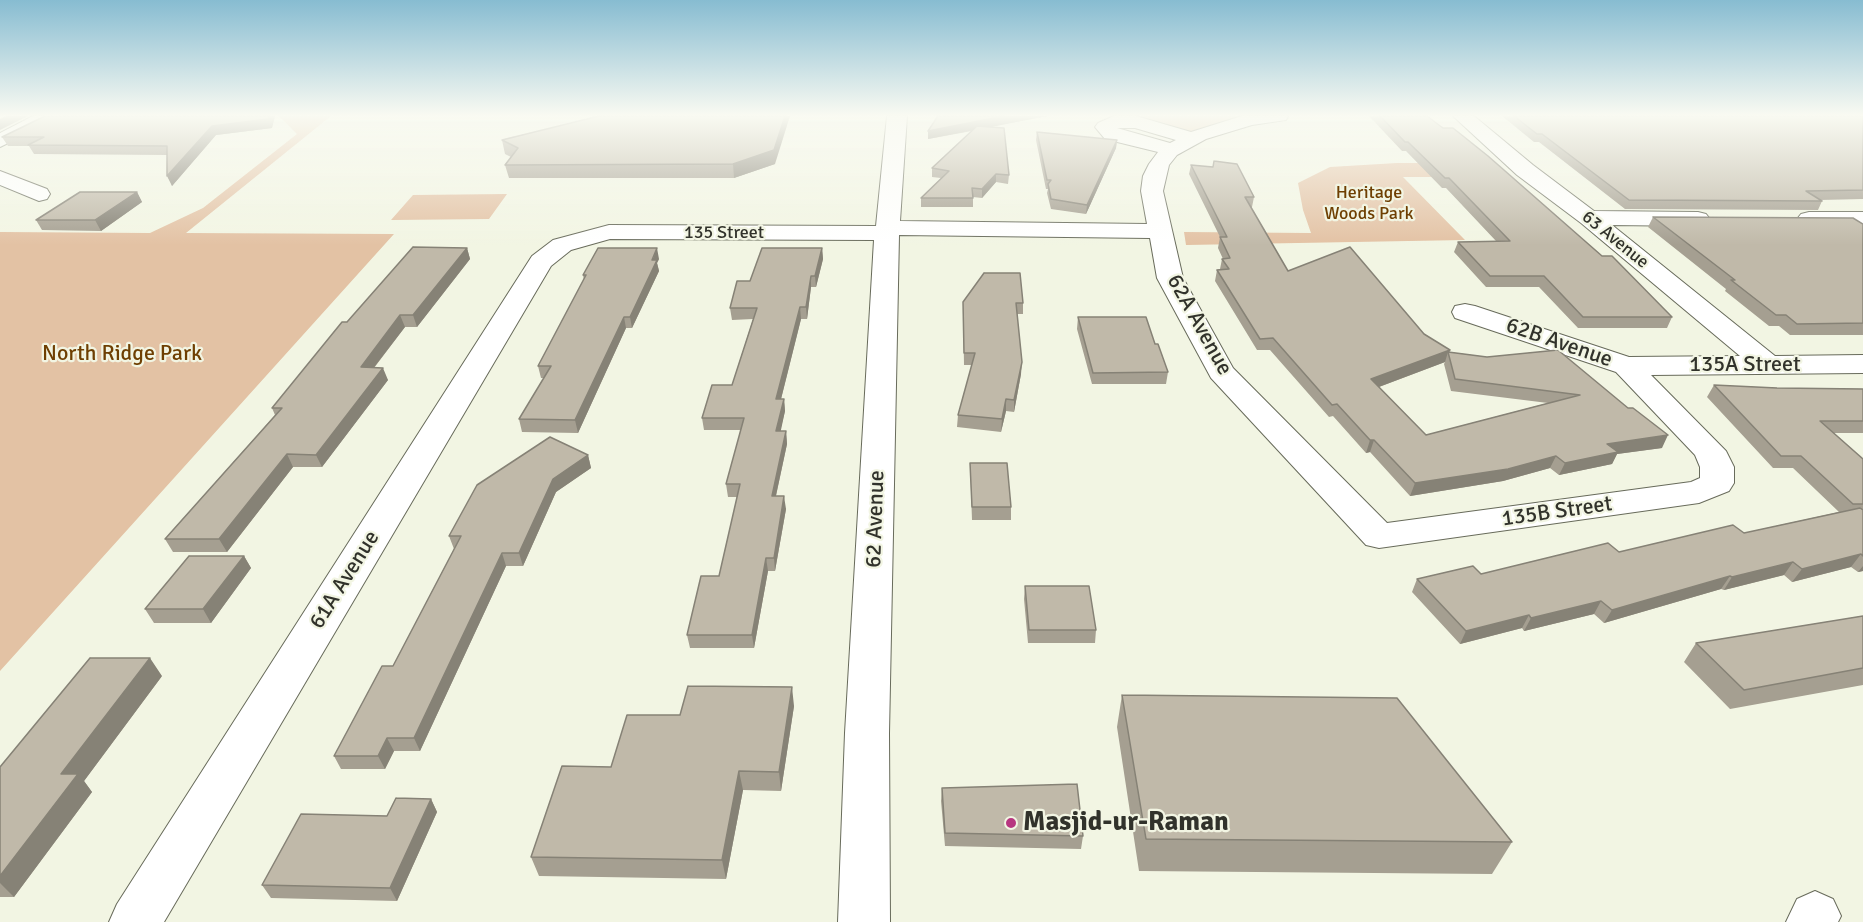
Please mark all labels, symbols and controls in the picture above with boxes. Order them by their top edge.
park label: Heritage Woods Park [1324,182,1414,224]
street label: 63 Avenue [1577,207,1653,273]
street label: 135 Street [684,222,764,244]
street label: 62A Avenue [1161,270,1237,380]
street label: 62B Avenue [1502,312,1616,374]
park label: North Ridge Park [42,341,202,367]
street label: 135A Street [1689,352,1801,378]
street label: 62 Avenue [861,470,891,568]
street label: 135B Street [1500,491,1614,533]
street label: 61A Avenue [304,526,386,634]
place label: Masjid-ur-Raman [1023,807,1229,839]
marker: Masjid-ur-Raman [1004,816,1018,830]

